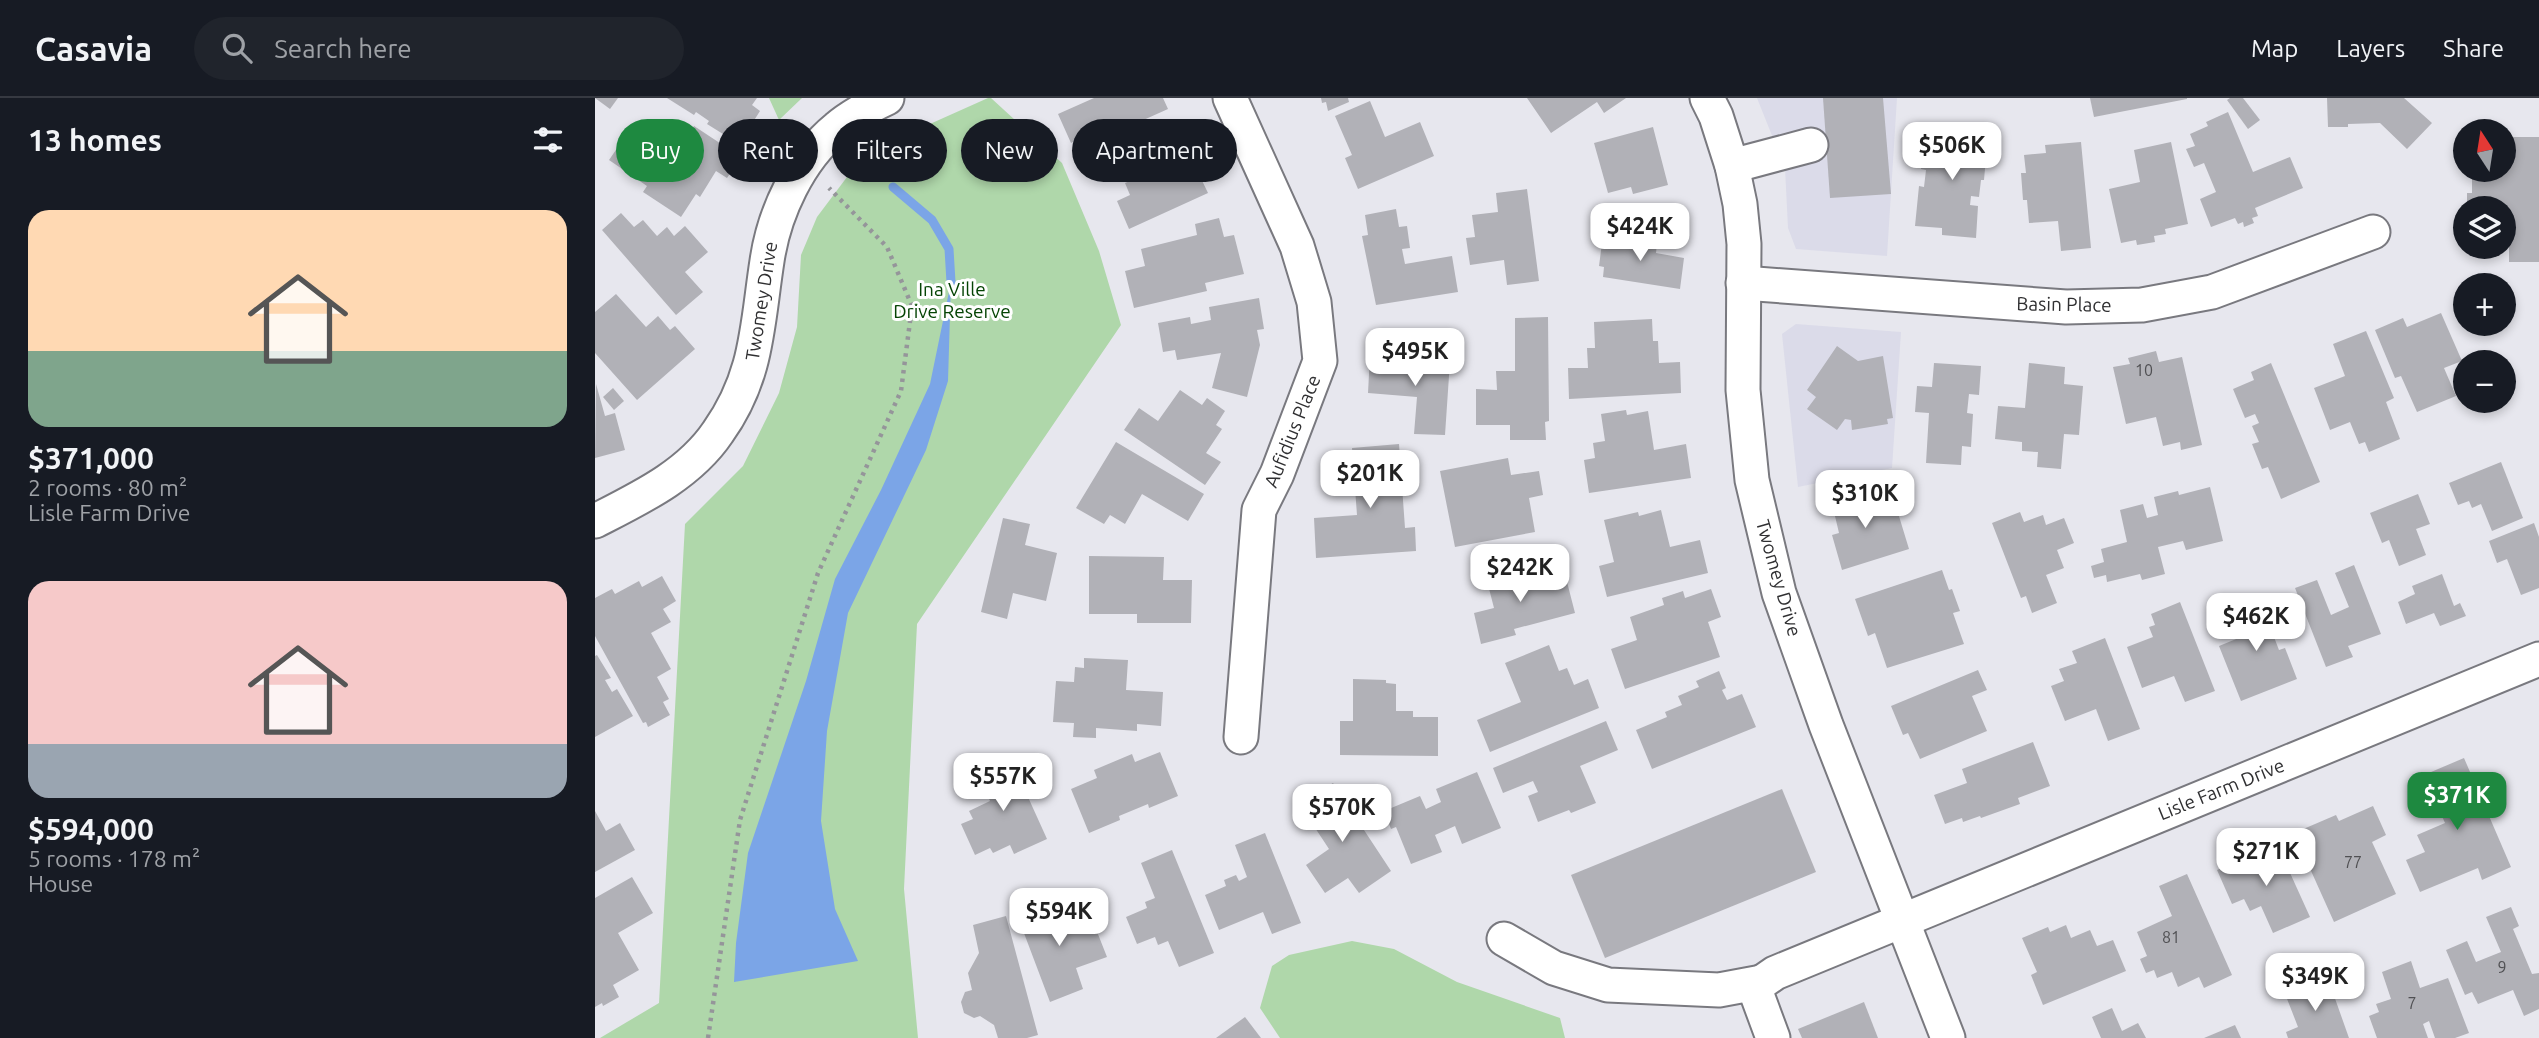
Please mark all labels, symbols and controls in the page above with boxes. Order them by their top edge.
search box [194,17,684,80]
icon: search [218,29,256,67]
text: Casavia [35,30,152,67]
text: Search here [274,34,412,63]
text: Map [2251,35,2298,62]
text: Layers [2336,35,2405,62]
text: Share [2443,35,2504,62]
chip: Buy [616,119,704,182]
chip: Rent [718,119,818,182]
chip: Filters [832,119,947,182]
chip: New [961,119,1058,182]
chip: Apartment [1072,119,1237,182]
north arrow [2453,119,2517,182]
map controls [2453,119,2516,413]
icon: filters [529,121,567,159]
pin: $506K [1903,122,2001,182]
text: 13 homes [28,123,162,157]
text: $506K [1918,132,1986,157]
button: layers [2453,196,2516,259]
pin: $424K [1591,204,1689,263]
text: $424K [1606,213,1674,238]
street label: Twomey Drive [741,240,781,362]
icon: home [235,256,361,382]
button: + [2453,273,2516,336]
park label: Ina Ville Drive Reserve [893,278,1011,322]
street label: Basin Place [2016,292,2112,316]
pin: $495K [1366,328,1464,388]
text: $495K [1381,338,1449,363]
button: − [2453,350,2516,413]
house number: 10 [2135,361,2153,379]
street label: Aufidius Place [1259,371,1325,491]
text: $371,000 [28,441,154,475]
pin: $201K [1321,450,1419,510]
text: $201K [1336,460,1404,485]
pin: $310K [1816,470,1914,530]
text: 2 rooms · 80 m² [28,475,187,500]
text: $310K [1831,480,1899,505]
text: Lisle Farm Drive [28,500,191,525]
street label: Twomey Drive [1752,517,1806,639]
pin: $242K [1471,545,1569,604]
text: $242K [1486,554,1554,579]
pin: $462K [2207,594,2305,653]
text: $462K [2222,603,2290,628]
icon: home [235,627,361,753]
pin: $557K [954,754,1052,813]
street label: Lisle Farm Drive [2155,754,2287,824]
text: $557K [969,763,1037,788]
pin: $371K [2408,772,2506,832]
text: $371K [2423,782,2491,807]
pin: $570K [1293,784,1391,844]
text: $570K [1308,794,1376,819]
text: $594,000 [28,812,154,846]
pin: $271K [2217,828,2315,888]
text: $271K [2232,838,2300,863]
text: 5 rooms · 178 m² [28,846,200,871]
house number: 77 [2344,853,2362,871]
text: House [28,871,93,896]
pin: $594K [1010,888,1108,948]
text: $594K [1025,898,1093,923]
house number: 81 [2162,928,2180,946]
pin: $349K [2266,954,2364,1013]
house number: 9 [2497,958,2507,976]
text: $349K [2281,963,2349,988]
house number: 7 [2407,994,2417,1012]

